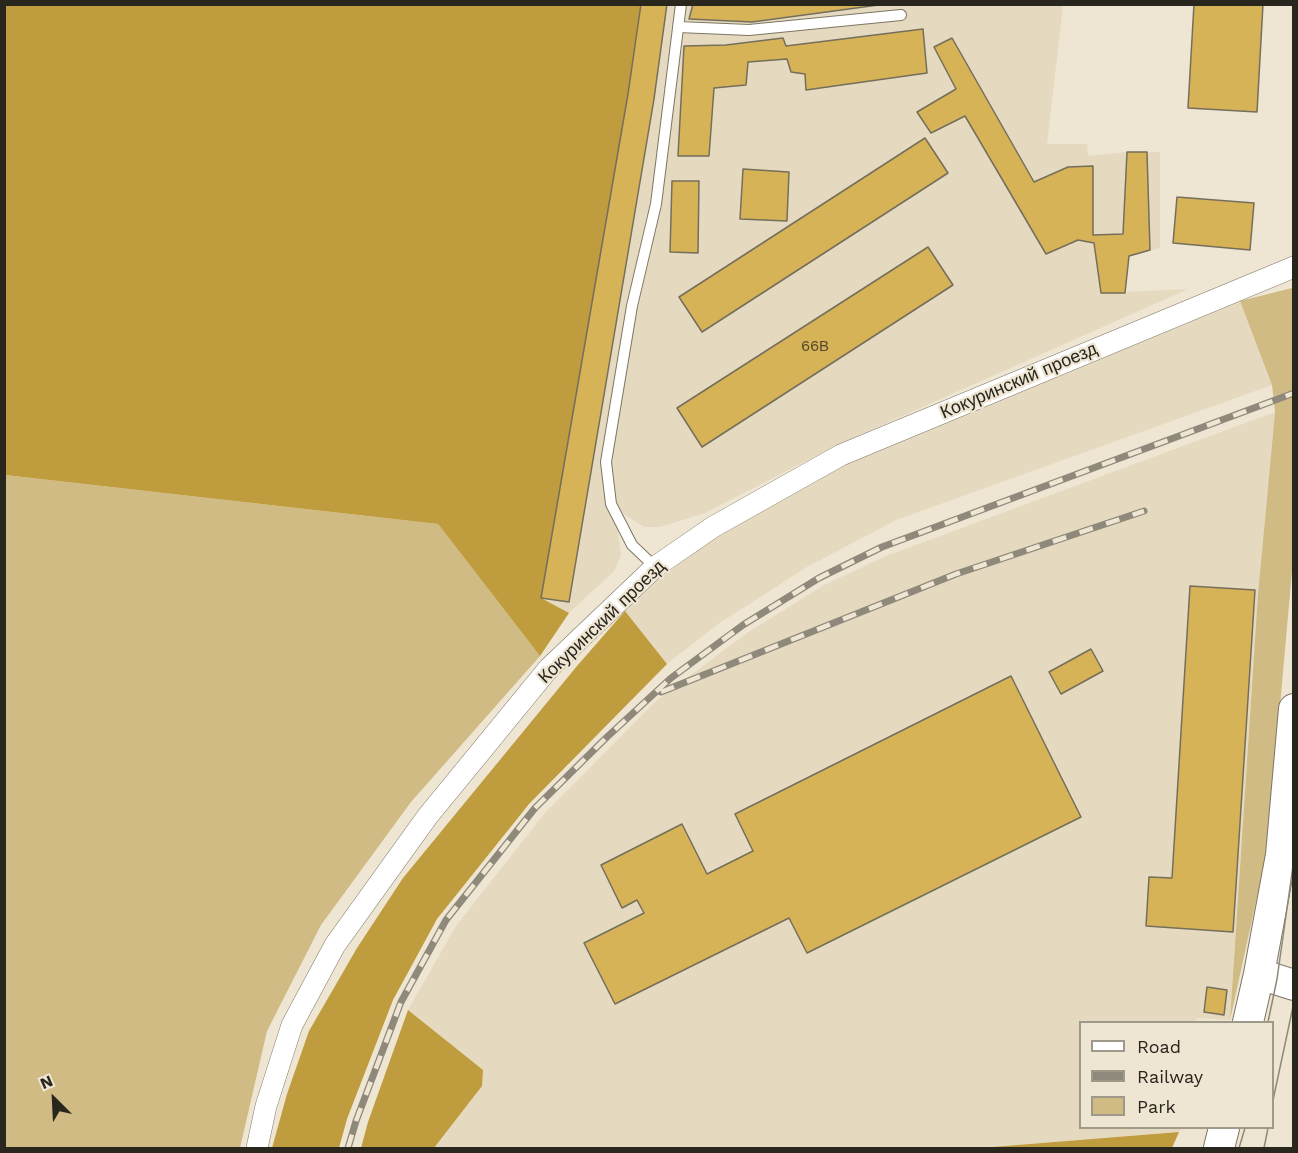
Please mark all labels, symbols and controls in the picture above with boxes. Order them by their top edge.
house number: 66В [801,338,829,356]
street label: Кокуринский проезд [937,338,1101,424]
street label: Кокуринский проезд [534,556,670,688]
legend [1079,1021,1274,1129]
text: Road [1137,1036,1181,1057]
text: Railway [1137,1066,1203,1087]
north arrow [24,1069,84,1129]
text: N [37,1071,56,1093]
text: Park [1137,1096,1176,1117]

